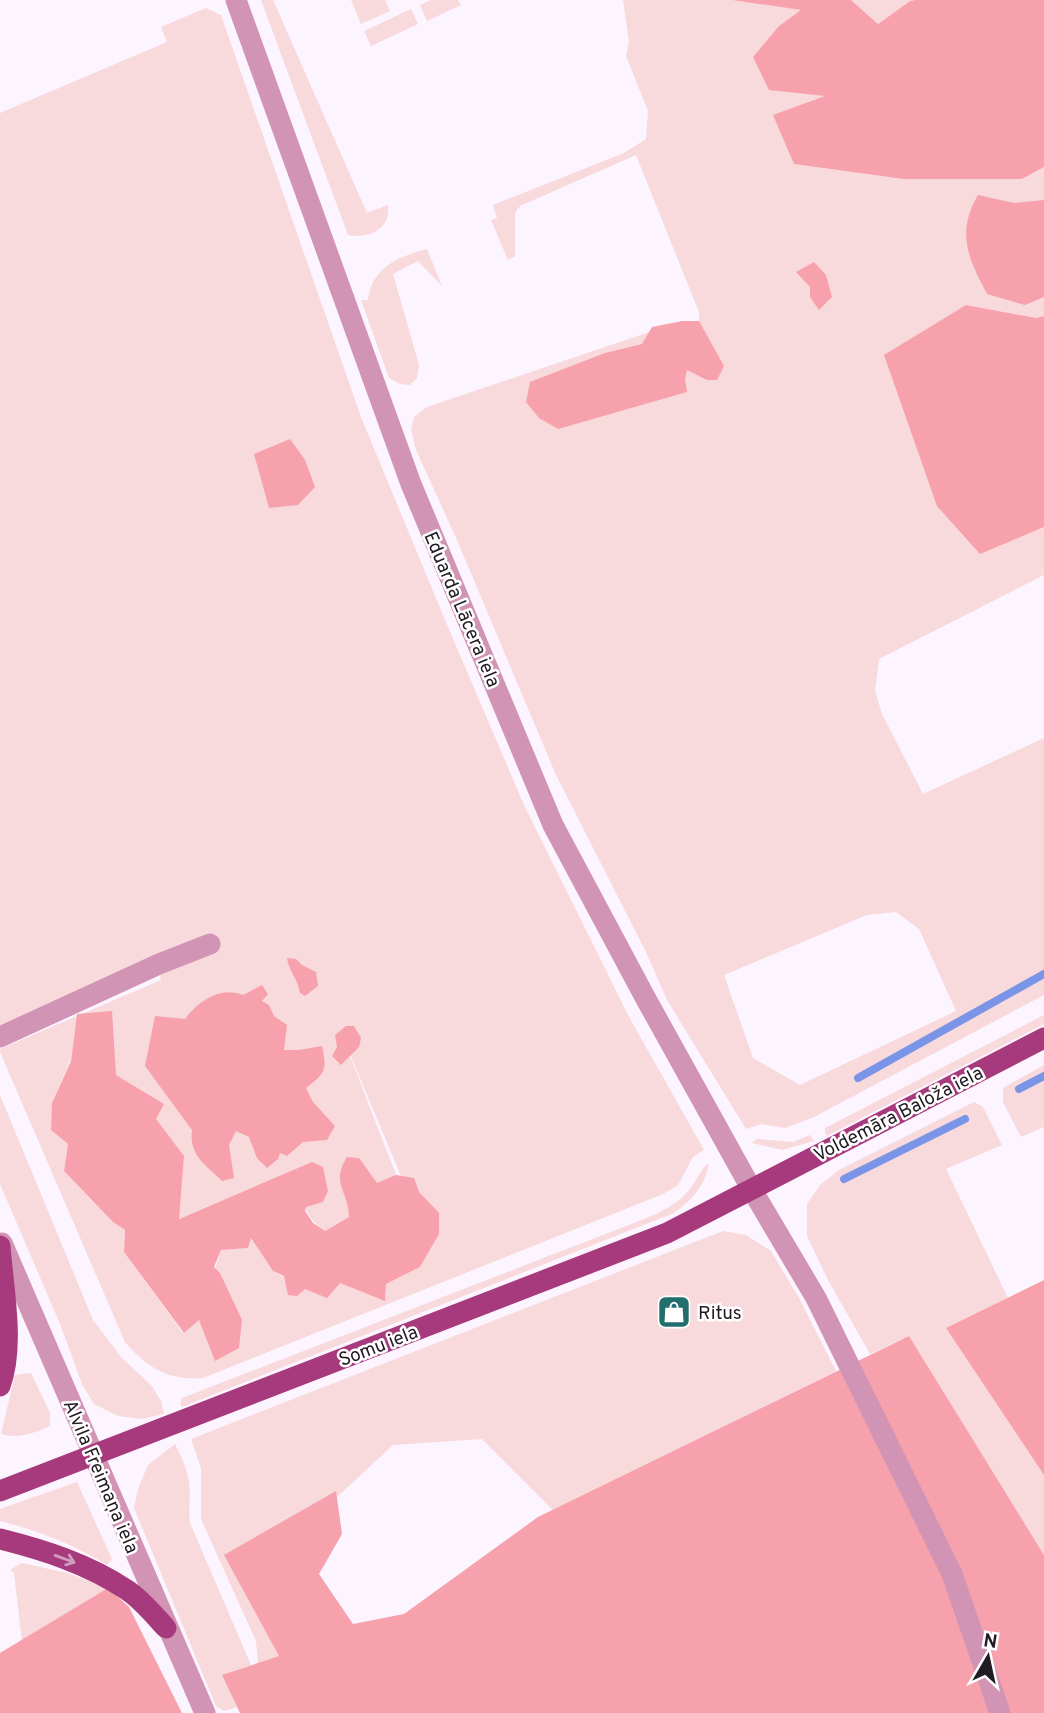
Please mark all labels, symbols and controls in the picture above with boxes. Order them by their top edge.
street label: Eduarda Lācera iela [418,528,505,691]
street label: Voldemāra Baloža iela [810,1062,988,1168]
shop icon: Ritus [655,1293,693,1331]
place label: Ritus [698,1302,742,1326]
street label: Somu iela [336,1321,422,1373]
street label: Alvila Freimaņa iela [57,1396,143,1557]
one-way arrow [54,1553,76,1566]
north arrow [953,1622,1023,1692]
text: N [982,1629,999,1655]

